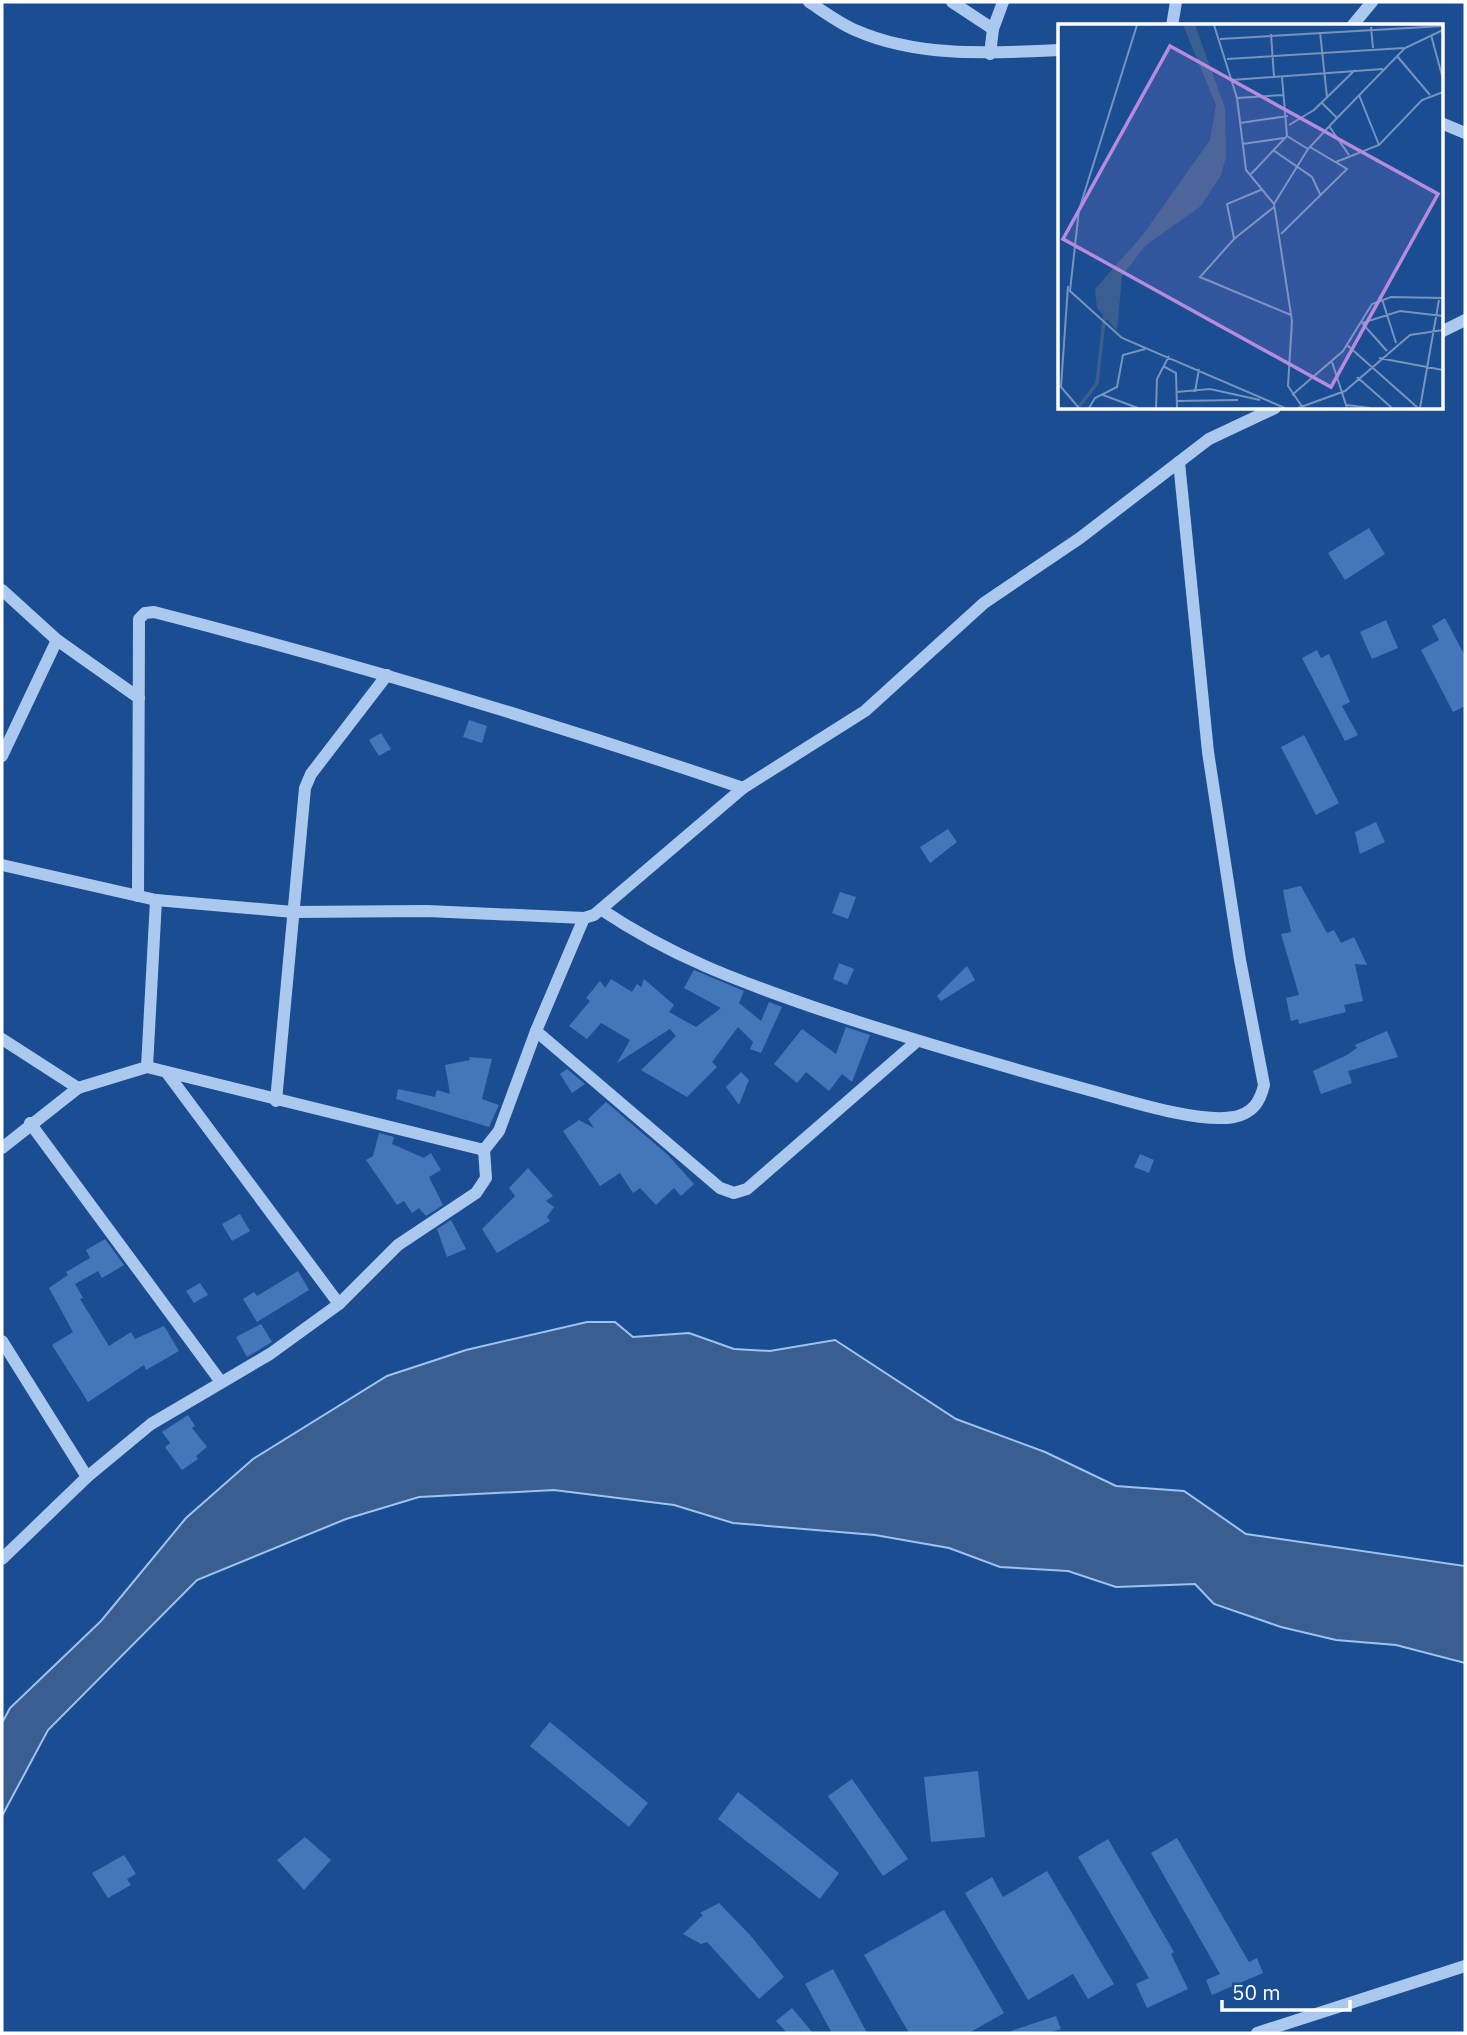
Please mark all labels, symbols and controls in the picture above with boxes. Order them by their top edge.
inset map [1058,24,1442,410]
scale bar [1222,1968,1350,2012]
text: 50 m [1232,1978,1281,2006]

